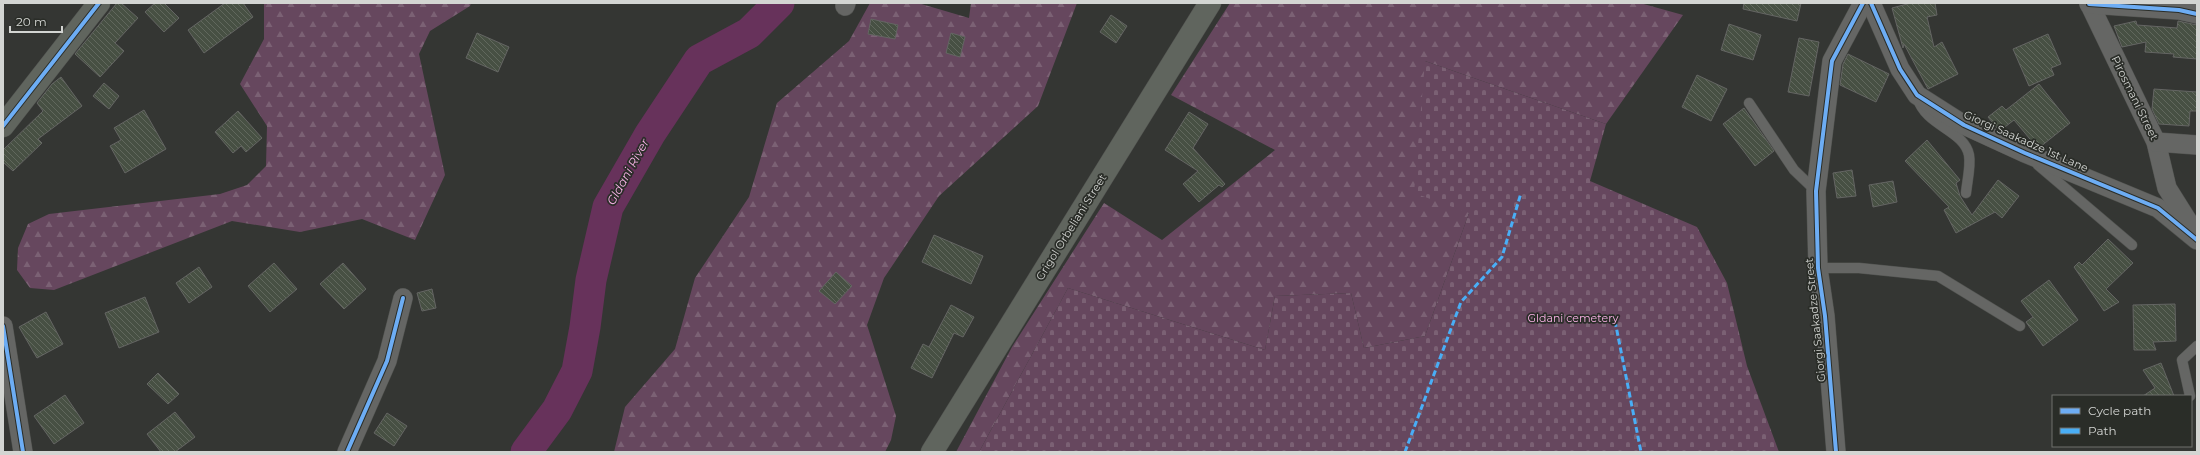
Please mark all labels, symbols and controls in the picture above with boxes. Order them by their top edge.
scale bar [10,8,62,34]
text: 20 m [16,14,47,29]
street label: Pirosmani Street [2109,54,2162,143]
street label: Giorgi Saakadze 1st Lane [1962,107,2091,175]
water label: Gldani River [603,136,652,208]
street label: Grigol Orbeliani Street [1033,171,1110,283]
street label: Giorgi Saakadze Street [1801,257,1828,383]
park label: Gldani cemetery [1528,311,1619,325]
legend [2052,395,2192,447]
text: Cycle path [2088,403,2151,418]
text: Path [2088,423,2117,438]

